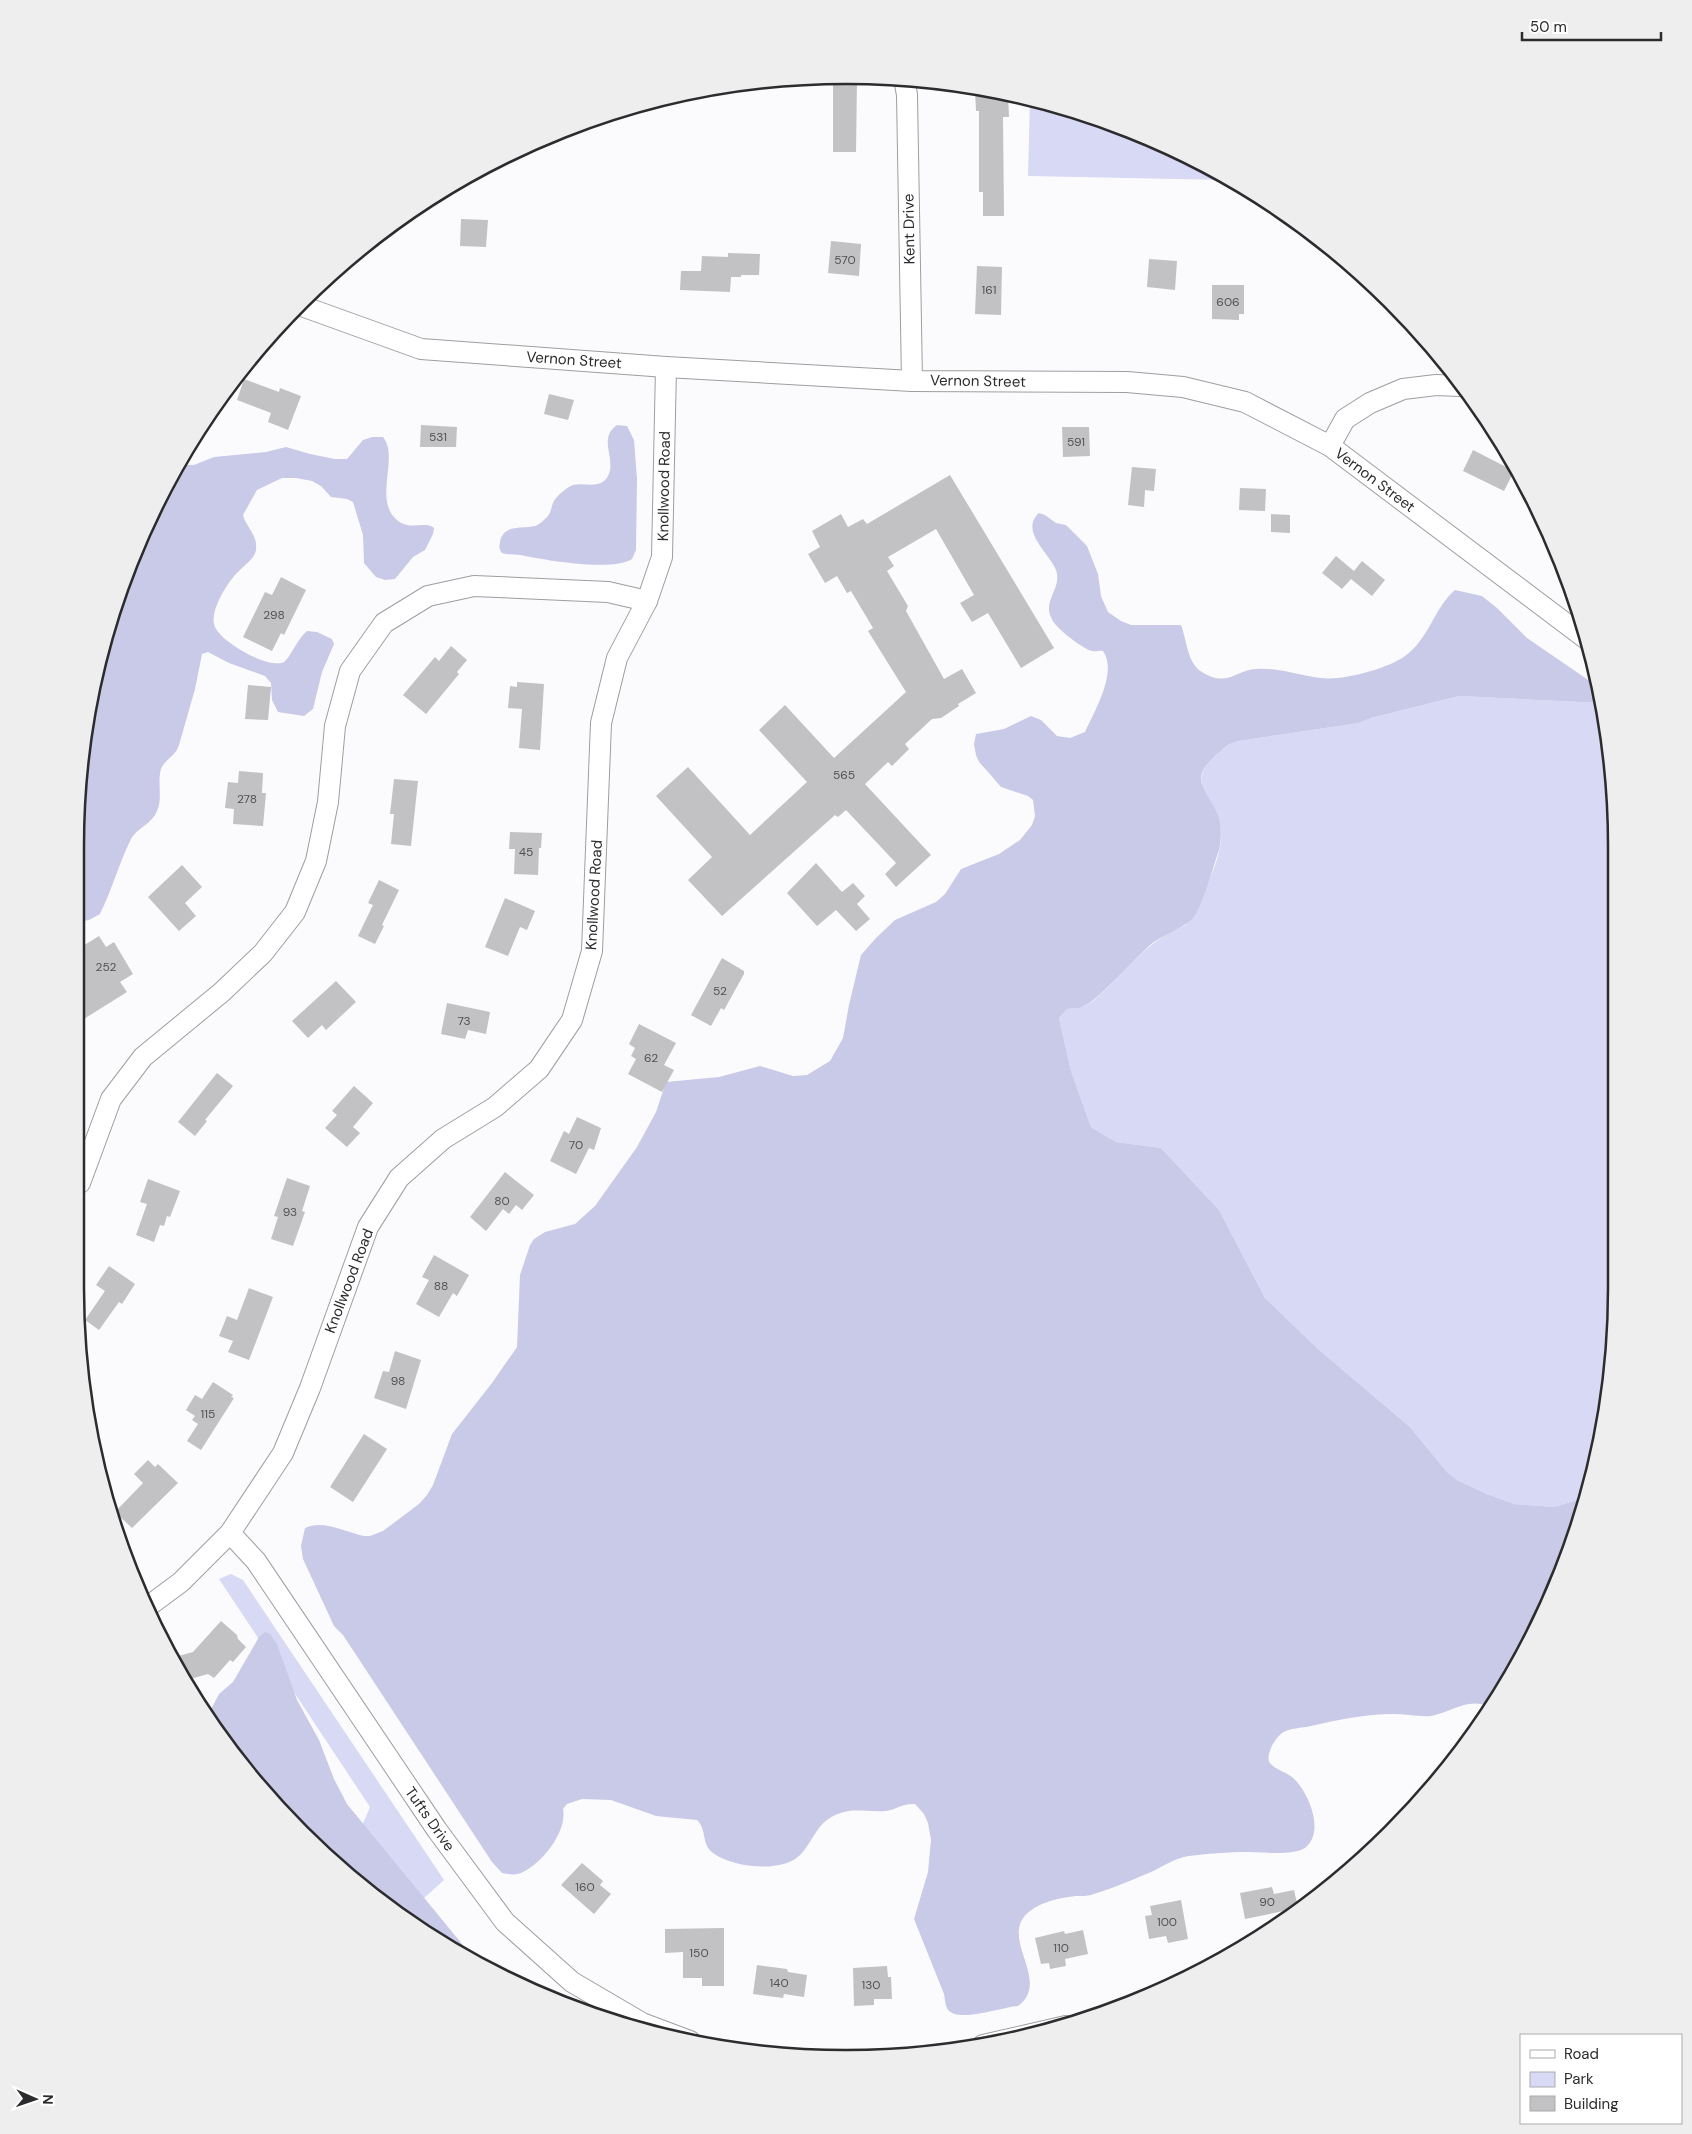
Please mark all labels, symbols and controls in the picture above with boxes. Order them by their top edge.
scale bar [1522,10,1661,42]
text: 50 m [1530,17,1567,37]
street label: Kent Drive [898,193,920,265]
house number: 570 [834,252,856,268]
house number: 161 [981,282,997,298]
house number: 606 [1216,294,1240,310]
street label: Vernon Street [526,347,623,373]
street label: Vernon Street [930,370,1026,392]
house number: 531 [429,429,447,445]
street label: Knollwood Road [653,431,675,541]
house number: 591 [1067,434,1085,450]
street label: Vernon Street [1331,443,1419,517]
house number: 298 [263,607,285,623]
house number: 565 [833,767,855,783]
house number: 278 [237,791,257,807]
street label: Knollwood Road [581,839,607,951]
house number: 45 [519,844,533,860]
house number: 252 [96,959,117,975]
house number: 52 [713,983,727,999]
house number: 73 [457,1013,471,1029]
house number: 62 [644,1050,658,1066]
house number: 70 [569,1137,583,1153]
house number: 80 [494,1193,510,1209]
house number: 93 [283,1204,297,1220]
street label: Knollwood Road [320,1226,378,1336]
house number: 88 [434,1278,448,1294]
house number: 98 [391,1373,405,1389]
house number: 115 [201,1406,215,1422]
street label: Tufts Drive [401,1783,459,1855]
house number: 160 [575,1879,595,1895]
house number: 90 [1259,1894,1275,1910]
house number: 100 [1157,1914,1177,1930]
house number: 110 [1053,1940,1069,1956]
house number: 150 [689,1945,709,1961]
house number: 140 [769,1975,789,1991]
house number: 130 [861,1977,881,1993]
legend [1520,2034,1682,2124]
text: Road [1564,2044,1599,2064]
text: Park [1564,2069,1594,2089]
north arrow [10,2074,60,2124]
text: N [39,2094,57,2105]
text: Building [1564,2094,1619,2114]

